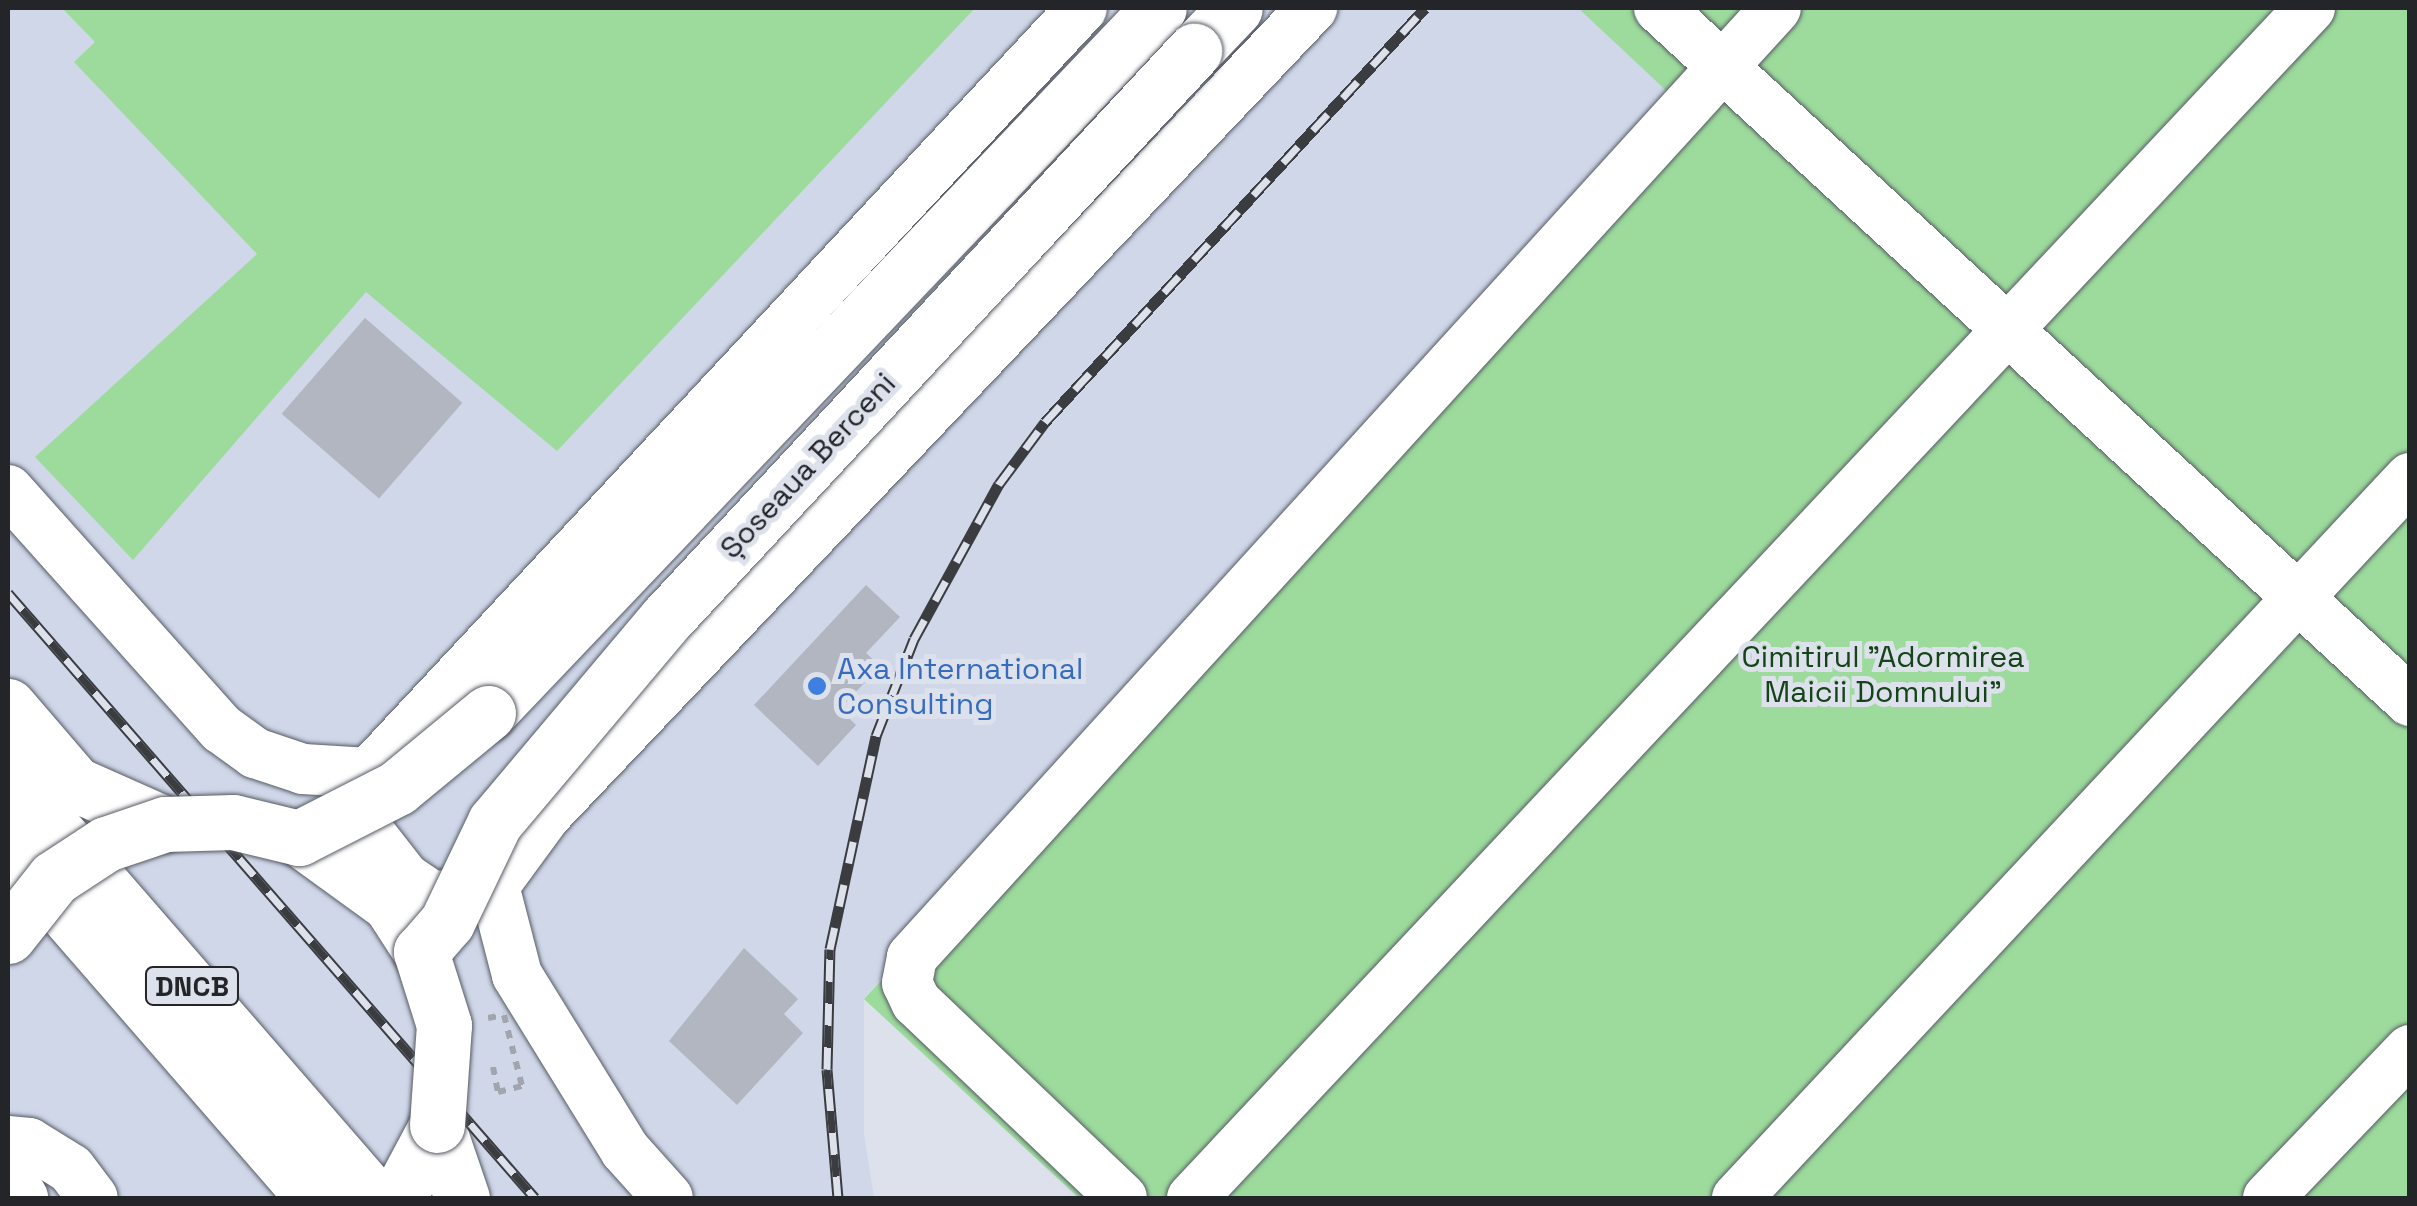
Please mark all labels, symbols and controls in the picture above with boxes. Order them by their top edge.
street label: Șoseaua Berceni [713,366,903,566]
park label: Cimitirul "Adormirea Maicii Domnului" [1742,639,2024,710]
place label: Axa International Consulting [837,651,1083,722]
marker: Axa International Consulting [806,675,828,697]
road number: DNCB [144,963,240,1009]

